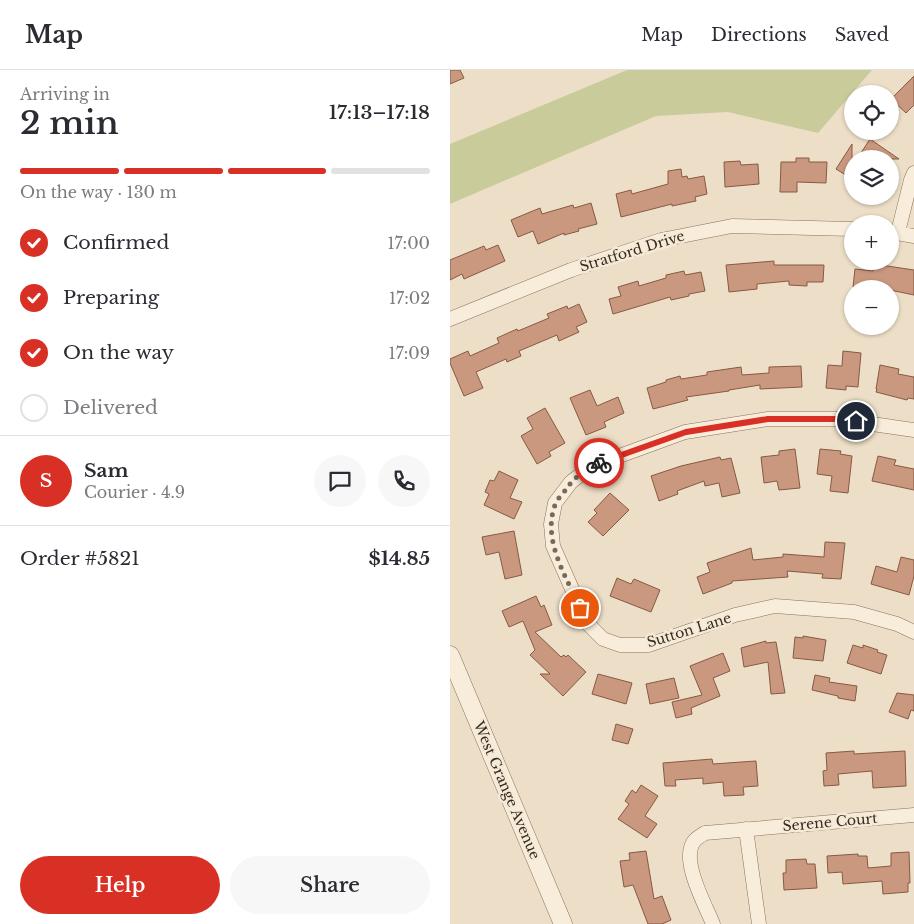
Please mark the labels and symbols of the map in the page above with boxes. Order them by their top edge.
street label: Stratford Drive [577,226,687,276]
pin [835,400,877,442]
courier [574,438,624,488]
pin [559,587,601,629]
street label: Sutton Lane [645,609,733,651]
street label: West Grange Avenue [469,717,544,862]
street label: Serene Court [782,809,879,835]

